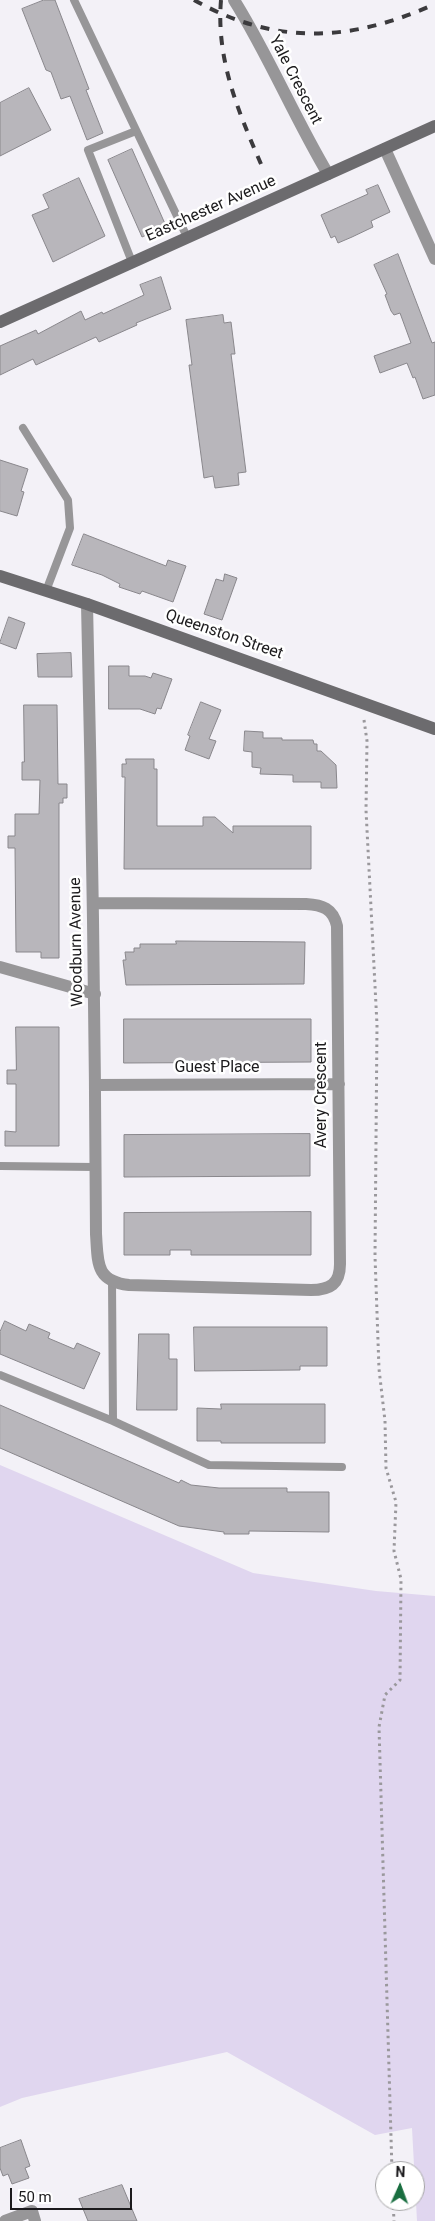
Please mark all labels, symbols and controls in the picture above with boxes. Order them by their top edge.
street label: Yale Crescent [264,32,326,128]
street label: Eastchester Avenue [143,172,279,246]
street label: Queenston Street [163,606,285,664]
street label: Woodburn Avenue [66,877,88,1007]
street label: Avery Crescent [312,1042,332,1148]
street label: Guest Place [174,1058,260,1078]
north arrow [375,2161,425,2211]
text: N [395,2164,406,2180]
scale bar [12,2178,135,2210]
text: 50 m [18,2188,52,2206]

